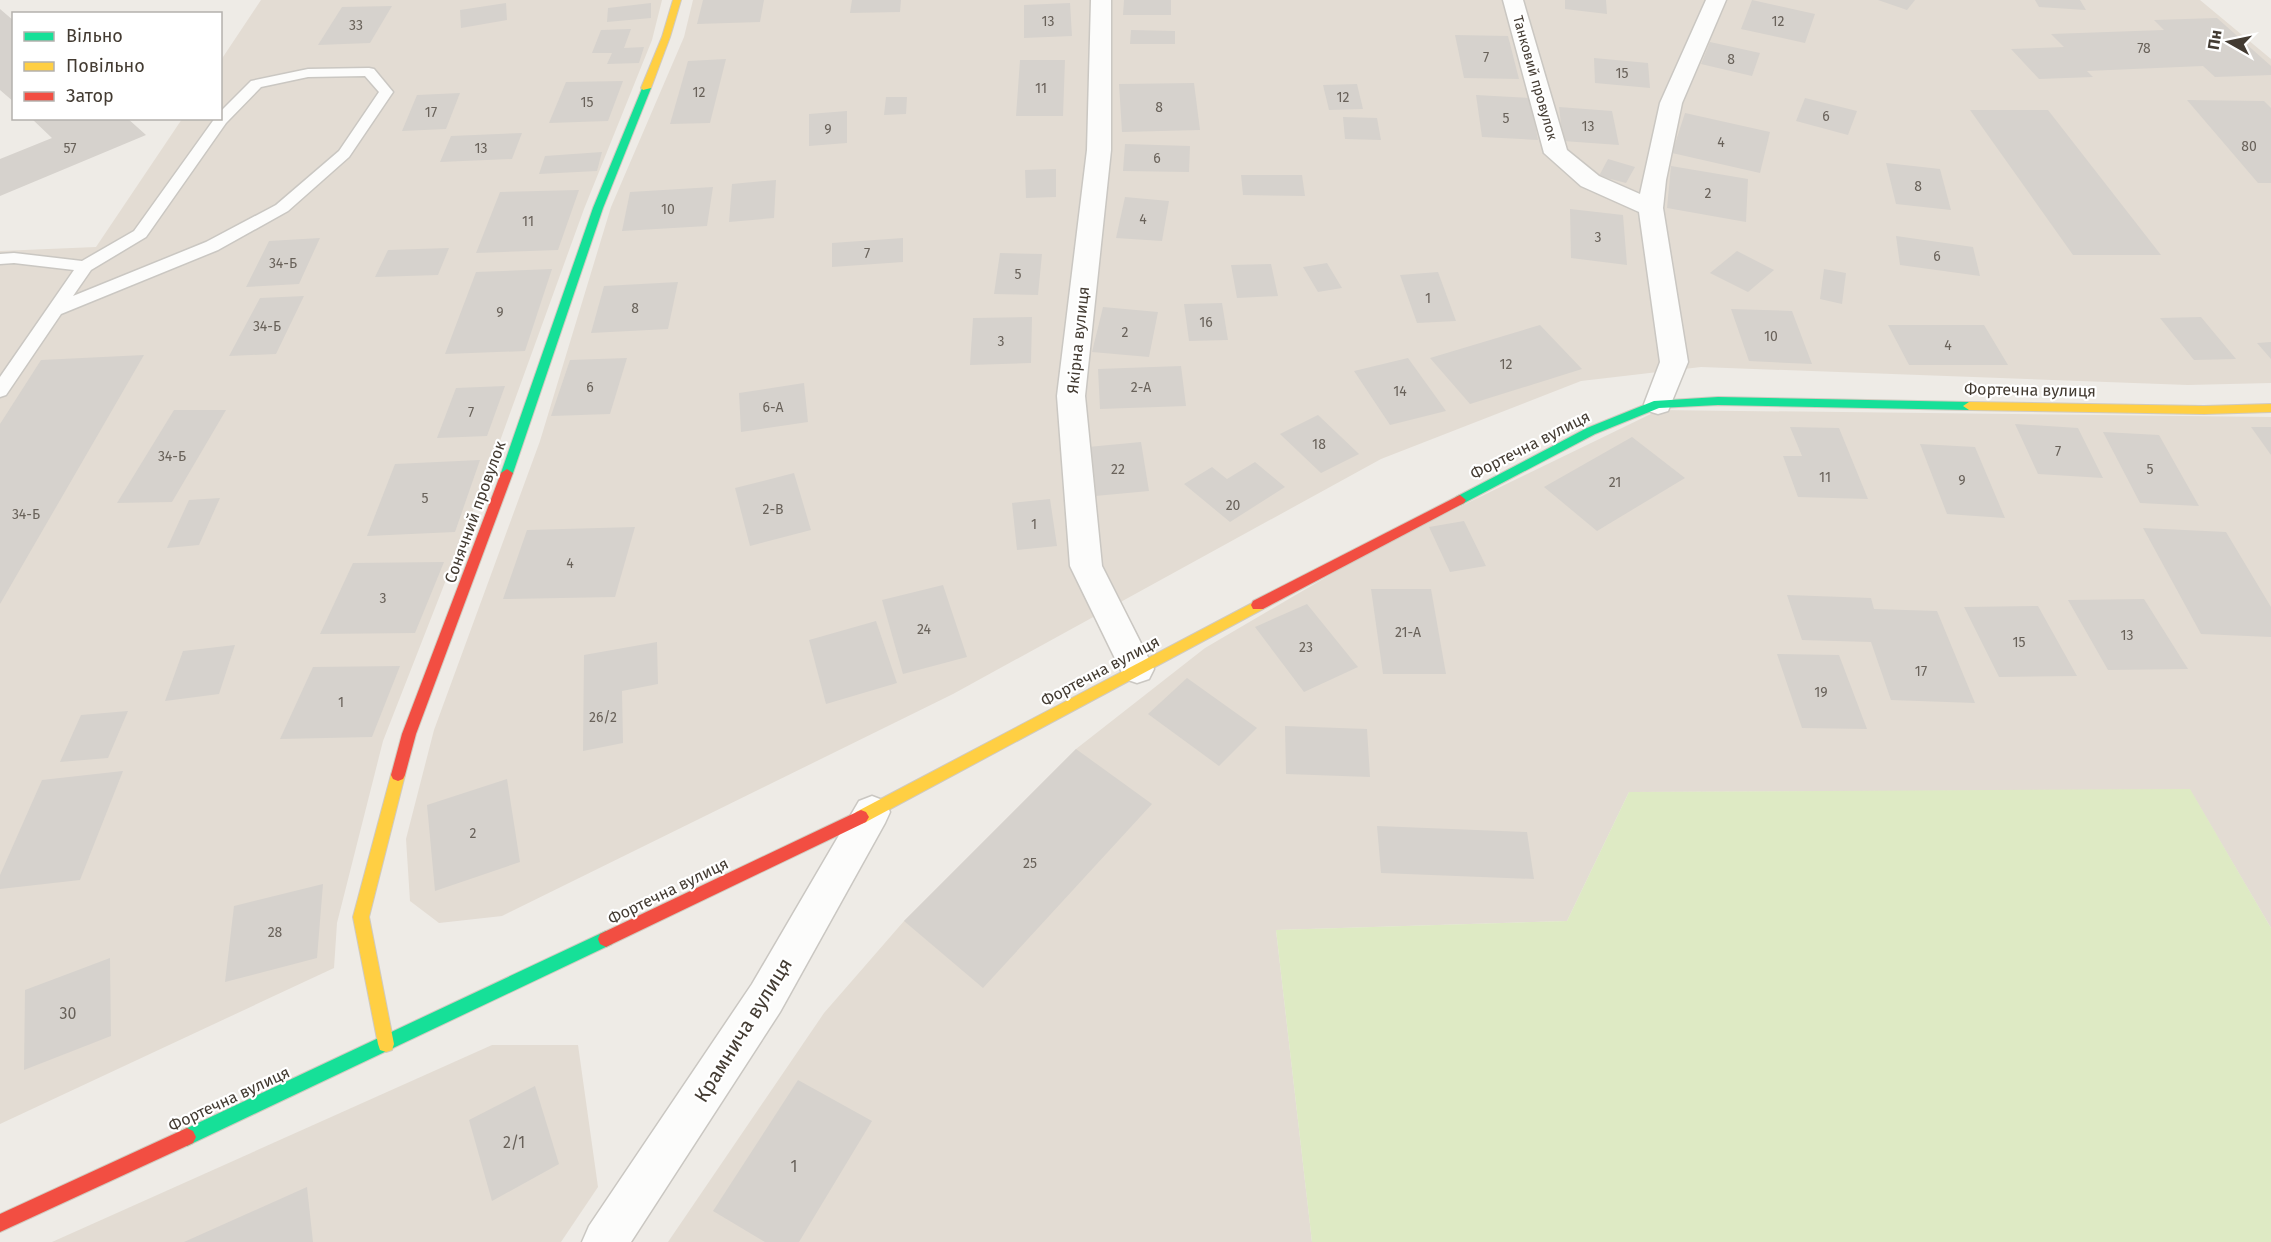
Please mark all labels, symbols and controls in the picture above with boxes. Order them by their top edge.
legend [12,12,222,120]
north arrow [2199,12,2259,72]
house number: 13 [1041,13,1055,30]
house number: 12 [1772,13,1785,30]
street label: Танковий провулок [1509,14,1561,143]
house number: 33 [349,17,363,34]
text: Вільно [66,25,123,47]
text: Пн [2204,28,2226,51]
house number: 78 [2137,40,2151,57]
house number: 7 [1483,49,1489,66]
house number: 8 [1727,51,1735,68]
text: Повільно [66,55,145,77]
house number: 15 [1615,65,1629,82]
house number: 11 [1035,80,1047,97]
house number: 12 [693,84,706,101]
text: Затор [66,85,114,107]
house number: 12 [1337,89,1350,106]
house number: 15 [580,94,594,111]
house number: 8 [1155,99,1163,116]
house number: 17 [425,104,437,121]
house number: 6 [1822,108,1830,125]
house number: 5 [1502,110,1510,127]
house number: 13 [1581,118,1595,135]
house number: 9 [824,121,832,138]
house number: 4 [1717,134,1725,151]
house number: 80 [2241,138,2257,155]
house number: 57 [64,140,76,157]
house number: 13 [474,140,488,157]
house number: 6 [1153,150,1161,167]
house number: 8 [1914,178,1922,195]
house number: 2 [1705,185,1712,202]
house number: 10 [661,201,675,218]
house number: 4 [1139,211,1147,228]
house number: 11 [522,213,534,230]
house number: 3 [1595,229,1602,246]
house number: 7 [864,245,870,262]
house number: 6 [1933,248,1941,265]
house number: 34-Б [269,255,297,272]
house number: 5 [1014,266,1022,283]
street label: Якірна вулиця [1063,285,1093,395]
house number: 1 [1425,290,1431,307]
house number: 8 [631,300,639,317]
house number: 9 [496,304,504,321]
house number: 16 [1199,314,1213,331]
house number: 34-Б [253,318,281,335]
house number: 2 [1122,324,1129,341]
house number: 10 [1764,328,1778,345]
house number: 3 [998,333,1005,350]
house number: 4 [1944,337,1952,354]
house number: 12 [1500,356,1513,373]
house number: 6 [586,379,594,396]
house number: 2-А [1131,379,1151,396]
street label: Фортечна вулиця [1964,379,2096,401]
house number: 14 [1393,383,1407,400]
house number: 6-А [763,399,784,416]
house number: 7 [468,404,474,421]
street label: Фортечна вулиця [1467,407,1593,483]
house number: 18 [1312,436,1326,453]
street label: Сонячний провулок [440,438,510,586]
house number: 7 [2055,443,2061,460]
house number: 34-Б [158,448,186,465]
house number: 22 [1111,461,1125,478]
house number: 5 [2146,461,2154,478]
house number: 11 [1819,469,1831,486]
house number: 9 [1958,472,1966,489]
house number: 21 [1609,474,1621,491]
house number: 5 [421,490,429,507]
house number: 20 [1226,497,1241,514]
house number: 2-В [762,501,784,518]
house number: 34-Б [12,506,40,523]
house number: 1 [1031,516,1037,533]
house number: 4 [566,555,574,572]
house number: 3 [380,590,387,607]
house number: 24 [917,621,932,638]
house number: 21-А [1395,624,1421,641]
house number: 13 [2120,627,2134,644]
street label: Фортечна вулиця [1037,632,1163,710]
house number: 15 [2012,634,2026,651]
house number: 23 [1299,639,1313,656]
house number: 17 [1915,663,1927,680]
house number: 19 [1814,684,1828,701]
house number: 1 [338,694,344,711]
house number: 26/2 [589,709,617,726]
house number: 2 [470,825,477,842]
street label: Фортечна вулиця [605,854,731,928]
house number: 25 [1023,855,1037,872]
house number: 28 [268,924,283,941]
street label: Крамнича вулиця [689,953,797,1107]
house number: 30 [60,1004,77,1023]
street label: Фортечна вулиця [165,1063,293,1135]
house number: 2/1 [503,1133,525,1152]
house number: 1 [791,1157,797,1176]

